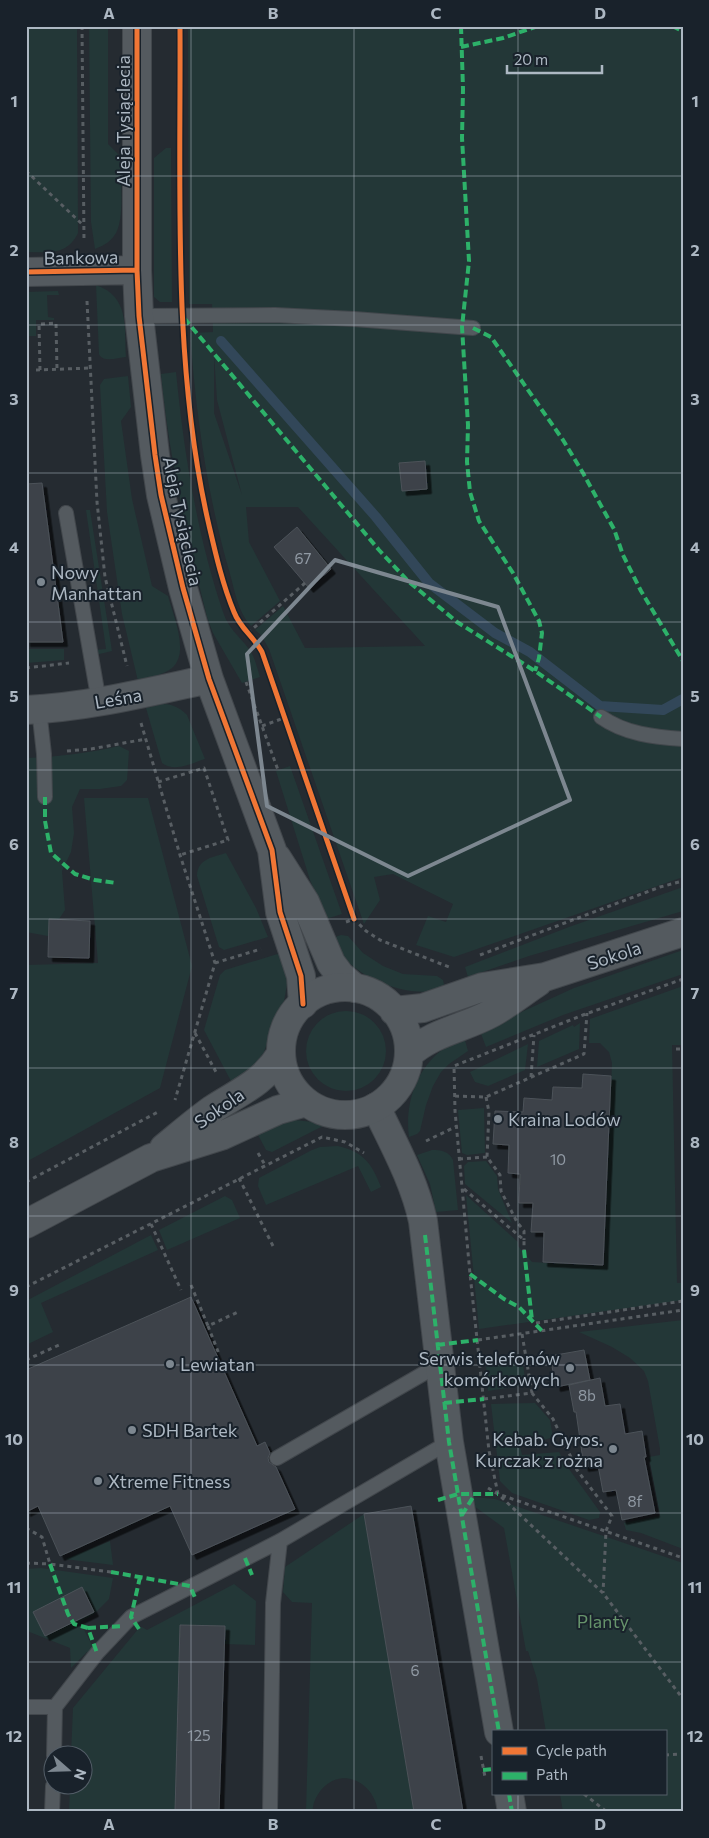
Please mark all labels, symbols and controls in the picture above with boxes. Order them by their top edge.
text: A [103,3,115,22]
text: B [268,3,279,22]
text: C [431,3,442,22]
text: D [594,3,606,22]
scale bar [507,42,602,74]
text: 20 m [514,50,548,68]
street label: Aleja Tysiąclecia [112,55,134,187]
text: 1 [10,91,18,110]
text: 1 [691,91,699,110]
text: 2 [9,240,19,259]
text: 2 [690,240,700,259]
street label: Bankowa [43,245,119,269]
text: 3 [9,389,19,408]
text: 3 [690,389,700,408]
street label: Aleja Tysiąclecia [159,454,207,588]
text: 4 [9,537,19,556]
text: 4 [690,537,700,556]
house number: 67 [295,549,312,567]
place label: Nowy Manhattan [51,561,142,604]
marker: Nowy Manhattan [35,576,47,588]
street label: Leśna [93,683,143,713]
text: 5 [9,686,19,705]
text: 5 [690,686,700,705]
text: 6 [9,834,19,853]
text: 6 [690,834,700,853]
street label: Sokola [584,936,644,974]
text: 7 [10,983,19,1002]
text: 7 [691,983,700,1002]
street label: Sokola [190,1083,248,1133]
place label: Kraina Lodów [508,1108,621,1130]
marker: Kraina Lodów [492,1113,504,1125]
text: 8 [9,1132,19,1151]
text: 8 [690,1132,700,1151]
house number: 10 [550,1150,566,1168]
text: 9 [9,1280,19,1299]
text: 9 [690,1280,700,1299]
place label: Serwis telefonów komórkowych [419,1347,560,1390]
place label: Lewiatan [180,1353,255,1375]
marker: Lewiatan [164,1358,176,1370]
marker: Serwis telefonów komórkowych [564,1362,576,1374]
house number: 8b [578,1386,596,1404]
place label: SDH Bartek [142,1419,238,1441]
marker: SDH Bartek [126,1424,138,1436]
place label: Kebab. Gyros. Kurczak z rożna [475,1428,603,1471]
text: 10 [5,1429,23,1448]
text: 10 [686,1429,704,1448]
marker: Kebab. Gyros. Kurczak z rożna [607,1443,619,1455]
place label: Xtreme Fitness [108,1470,230,1492]
marker: Xtreme Fitness [92,1475,104,1487]
house number: 8f [627,1492,643,1510]
text: 11 [7,1577,21,1596]
text: 11 [688,1577,702,1596]
park label: Planty [577,1610,629,1632]
house number: 6 [410,1661,420,1679]
text: 12 [6,1726,22,1745]
house number: 125 [187,1726,211,1744]
text: 12 [687,1726,703,1745]
legend [492,1730,666,1796]
text: Cycle path [536,1741,607,1759]
north arrow [42,1746,92,1796]
text: Path [536,1765,568,1783]
text: N [71,1767,90,1782]
text: A [103,1814,115,1833]
text: B [268,1814,279,1833]
text: C [431,1814,442,1833]
text: D [594,1814,606,1833]

